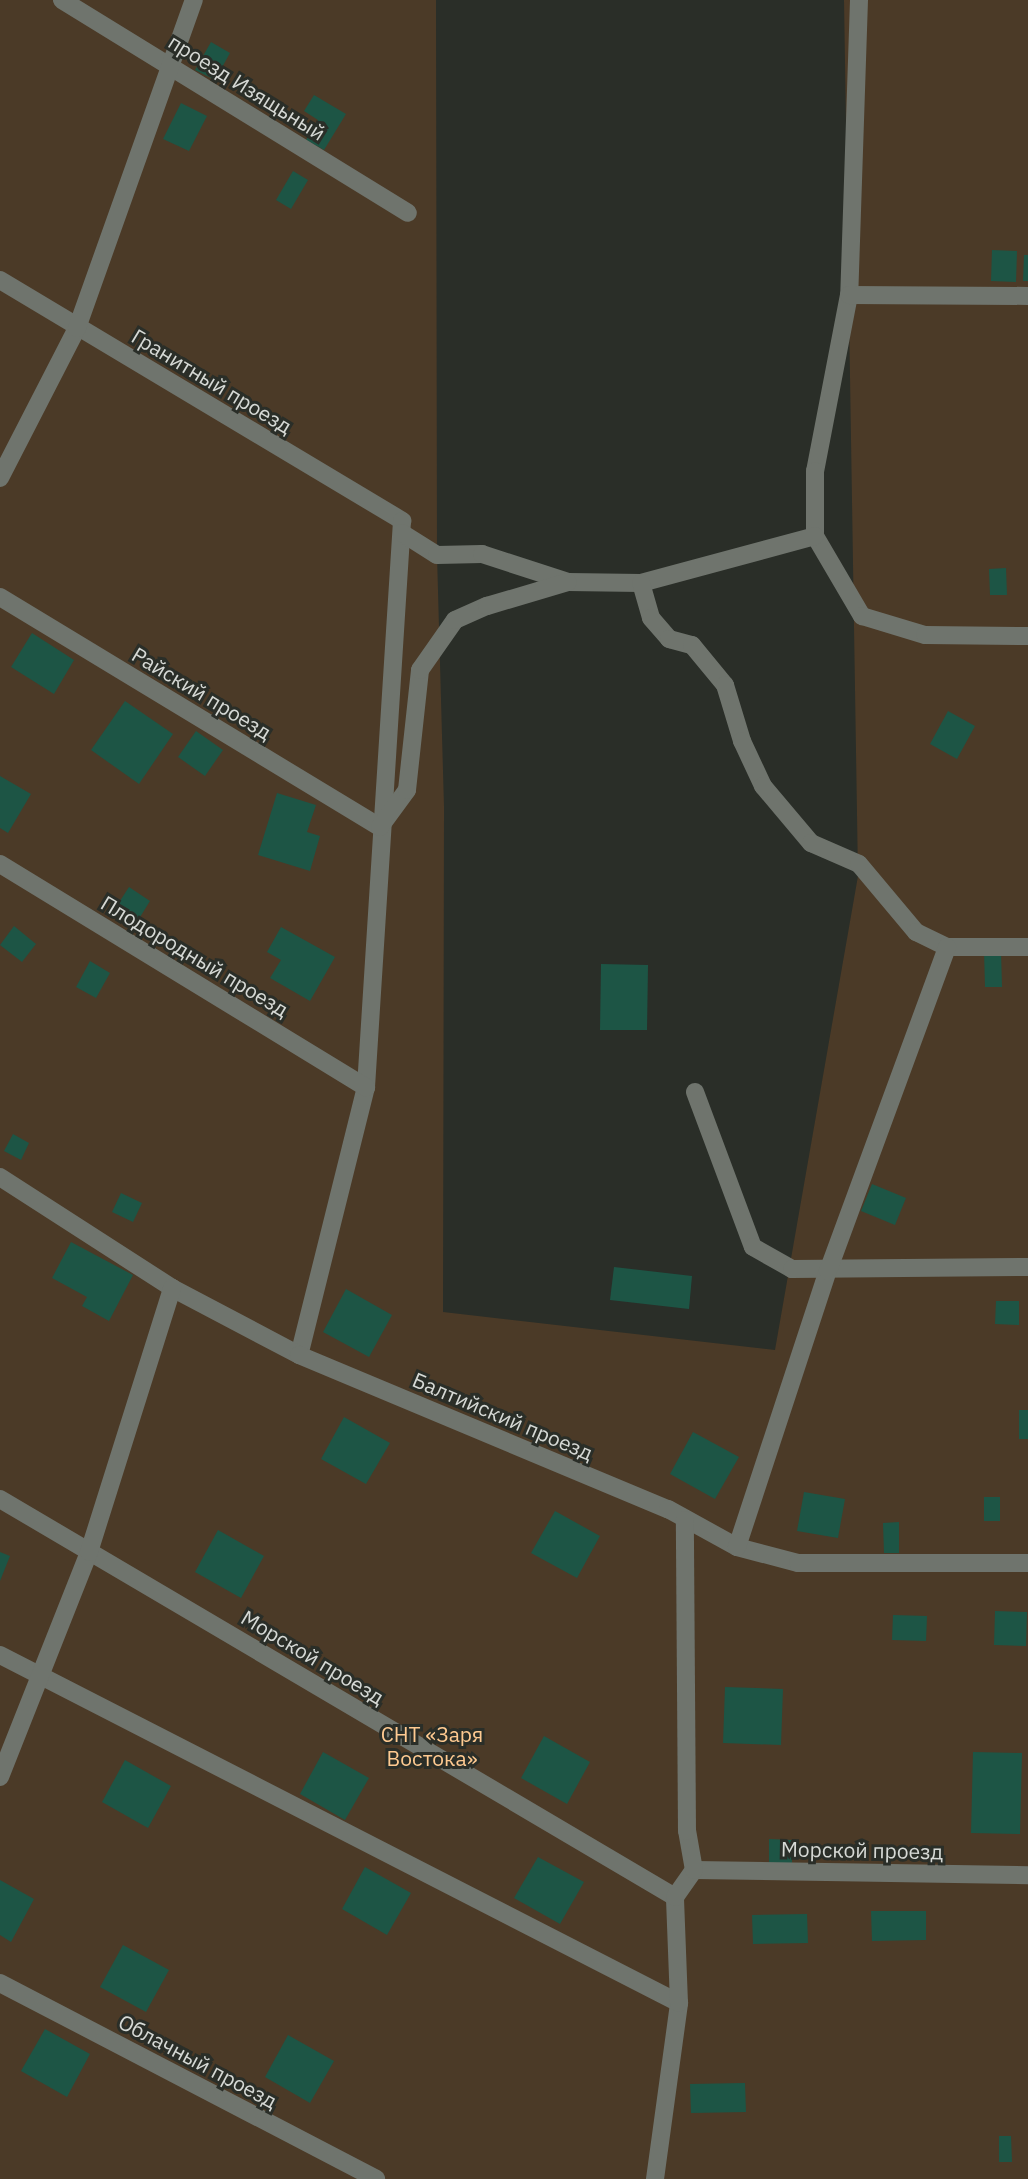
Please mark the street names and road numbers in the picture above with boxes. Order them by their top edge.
street label: проезд Изящьный [164,29,330,145]
street label: Гранитный проезд [127,323,297,439]
street label: Райский проезд [128,641,276,745]
street label: Плодородный проезд [97,890,293,1022]
street label: Балтийский проезд [409,1367,597,1465]
street label: Морской проезд [237,1604,389,1710]
street label: Морской проезд [781,1836,943,1864]
street label: Облачный проезд [114,2009,282,2113]

